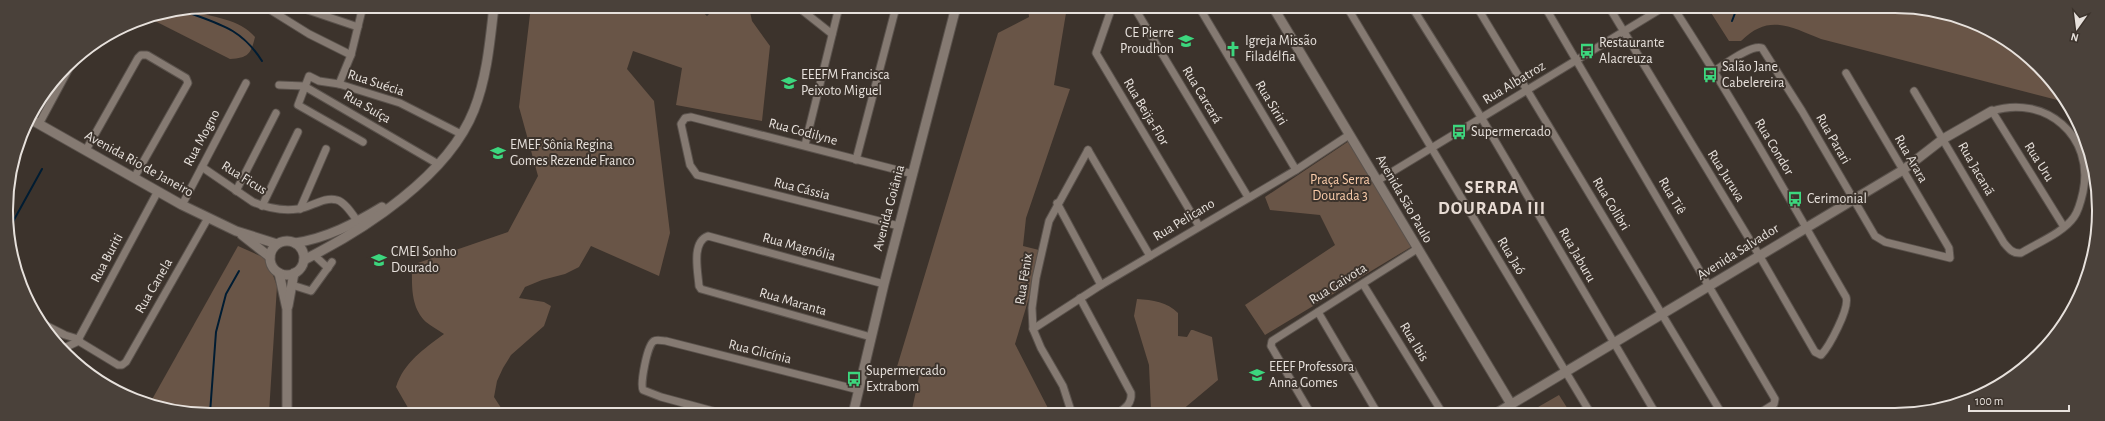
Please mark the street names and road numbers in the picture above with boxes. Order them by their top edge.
street label: Rua Albatroz [1480,59,1548,107]
street label: Rua Carcará [1180,64,1225,126]
street label: Rua Suécia [346,67,407,99]
street label: Rua Beija-Flor [1121,76,1172,148]
street label: Rua Siriri [1252,78,1290,128]
street label: Rua Suíça [341,88,394,126]
street label: Rua Mogno [181,107,223,169]
street label: Rua Parari [1813,112,1853,166]
street label: Rua Codilyne [767,116,839,148]
street label: Rua Condor [1752,116,1796,178]
street label: Avenida Rio de Janeiro [82,128,196,200]
street label: Rua Arara [1892,133,1931,186]
street label: Rua Jacanã [1955,140,1997,199]
street label: Rua Uru [2022,140,2056,184]
street label: Rua Juruva [1705,148,1748,205]
street label: Avenida São Paulo [1373,152,1435,246]
street label: Rua Ficus [219,159,269,197]
street label: Avenida Goiânia [871,163,907,253]
street label: Rua Cássia [772,175,832,203]
street label: Rua Colibri [1590,175,1632,233]
street label: Rua Tiê [1656,175,1688,217]
street label: Rua Pelicano [1151,196,1217,244]
street label: Avenida Salvador [1695,221,1782,283]
street label: Rua Jaburu [1556,226,1598,284]
street label: Rua Buriti [88,231,126,285]
street label: Rua Magnólia [761,231,838,264]
street label: Rua Jaó [1494,235,1528,277]
street label: Rua Fênix [1013,252,1035,306]
street label: Rua Canela [133,256,175,316]
street label: Rua Gaivota [1307,261,1370,307]
street label: Rua Maranta [758,286,829,318]
street label: Rua Ibis [1397,320,1431,364]
street label: Rua Glicínia [727,337,793,367]

